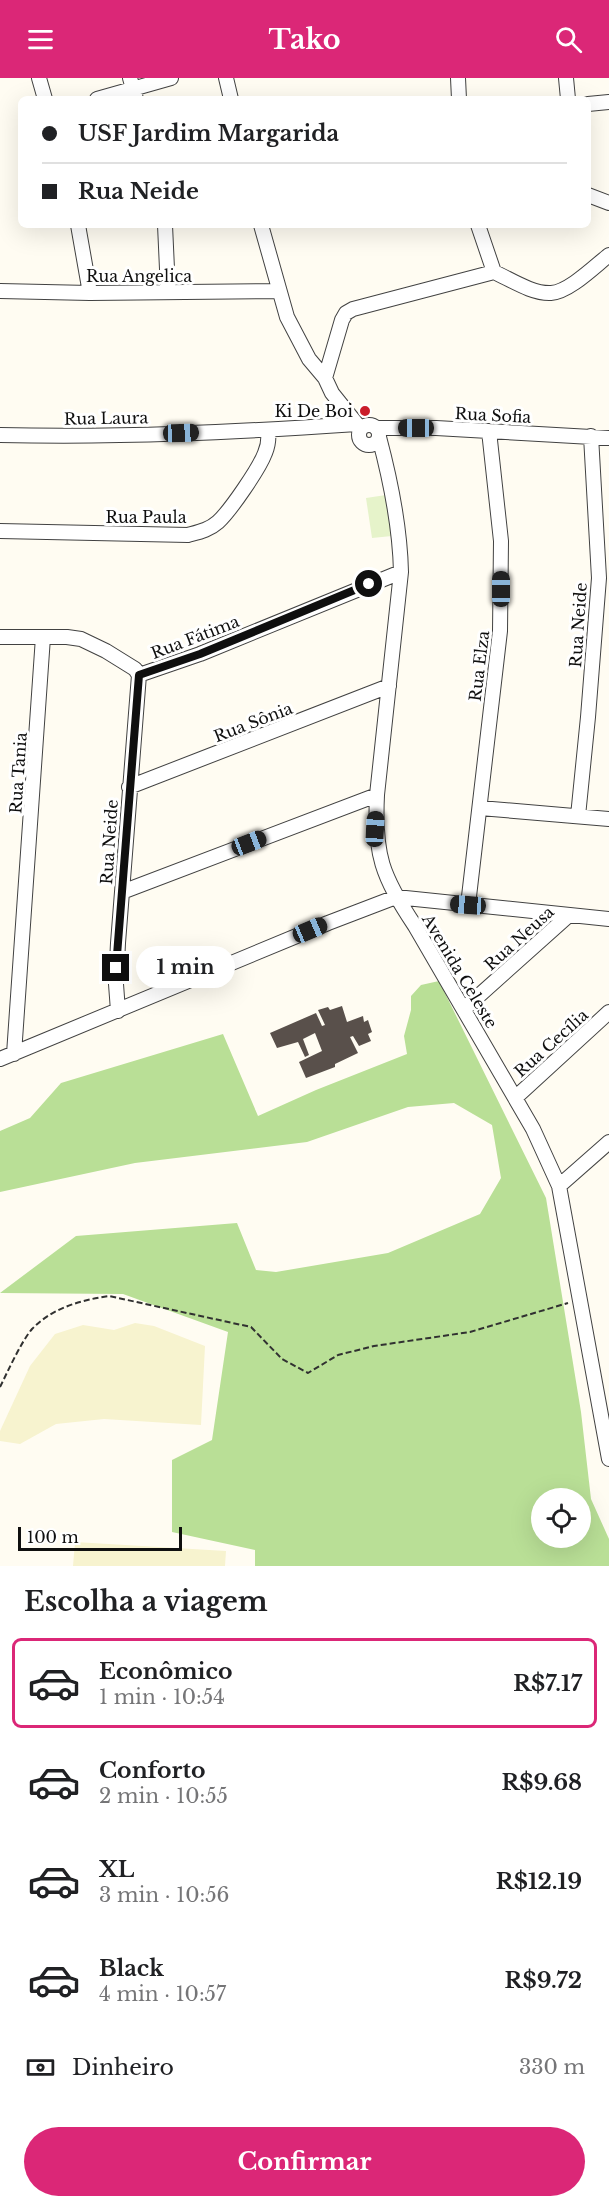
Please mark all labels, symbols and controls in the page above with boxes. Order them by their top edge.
icon: menu [24,23,57,56]
text: Tako [268,23,341,56]
icon: search [552,23,585,56]
text: USF Jardim Margarida [78,120,339,147]
text: Rua Neide [78,178,199,205]
street label: Rua Angelica [86,266,192,286]
place label: Ki De Boi [274,401,354,421]
street label: Rua Sofia [454,403,532,427]
marker: Ki De Boi [358,404,372,418]
street label: Rua Laura [64,407,148,429]
car [398,419,434,437]
car [163,423,199,443]
street label: Rua Paula [105,507,187,527]
route start [355,570,382,597]
car [492,571,510,607]
street label: Rua Neide [565,582,591,668]
street label: Rua Fátima [148,611,242,663]
street label: Rua Elza [465,629,493,703]
street label: Rua Sônia [211,698,295,746]
street label: Rua Tania [5,732,31,814]
street label: Rua Neide [96,799,122,885]
car [365,811,385,847]
car [229,828,269,858]
car [449,895,487,915]
street label: Rua Neusa [480,902,558,974]
street label: Avenida Celeste [418,910,502,1032]
car [290,915,330,945]
callout: 1 min [137,947,236,989]
route end [102,954,129,981]
text: 1 min [157,955,214,979]
street label: Rua Cecília [510,1005,592,1081]
map controls [531,1488,591,1548]
button: locate [531,1488,591,1548]
scale bar [18,1524,182,1552]
text: 100 m [27,1527,79,1547]
text: Escolha a viagem [24,1585,268,1618]
icon: car [27,1656,81,1710]
text: Econômico [99,1658,232,1685]
text: R$7.17 [513,1670,582,1697]
text: 1 min · 10:54 [99,1685,225,1709]
icon: car [27,1755,81,1809]
text: Conforto [99,1757,205,1784]
text: R$9.68 [501,1769,582,1796]
text: 2 min · 10:55 [99,1784,228,1808]
icon: car [27,1854,81,1908]
text: XL [99,1856,134,1883]
text: R$12.19 [496,1868,582,1895]
text: 3 min · 10:56 [99,1883,229,1907]
icon: car [27,1953,81,2007]
text: Black [99,1955,164,1982]
text: R$9.72 [505,1967,582,1994]
text: 4 min · 10:57 [99,1982,226,2006]
icon: cash [24,2051,57,2084]
text: Dinheiro [72,2054,174,2081]
text: 330 m [519,2055,585,2079]
button: Confirmar [24,2127,585,2196]

